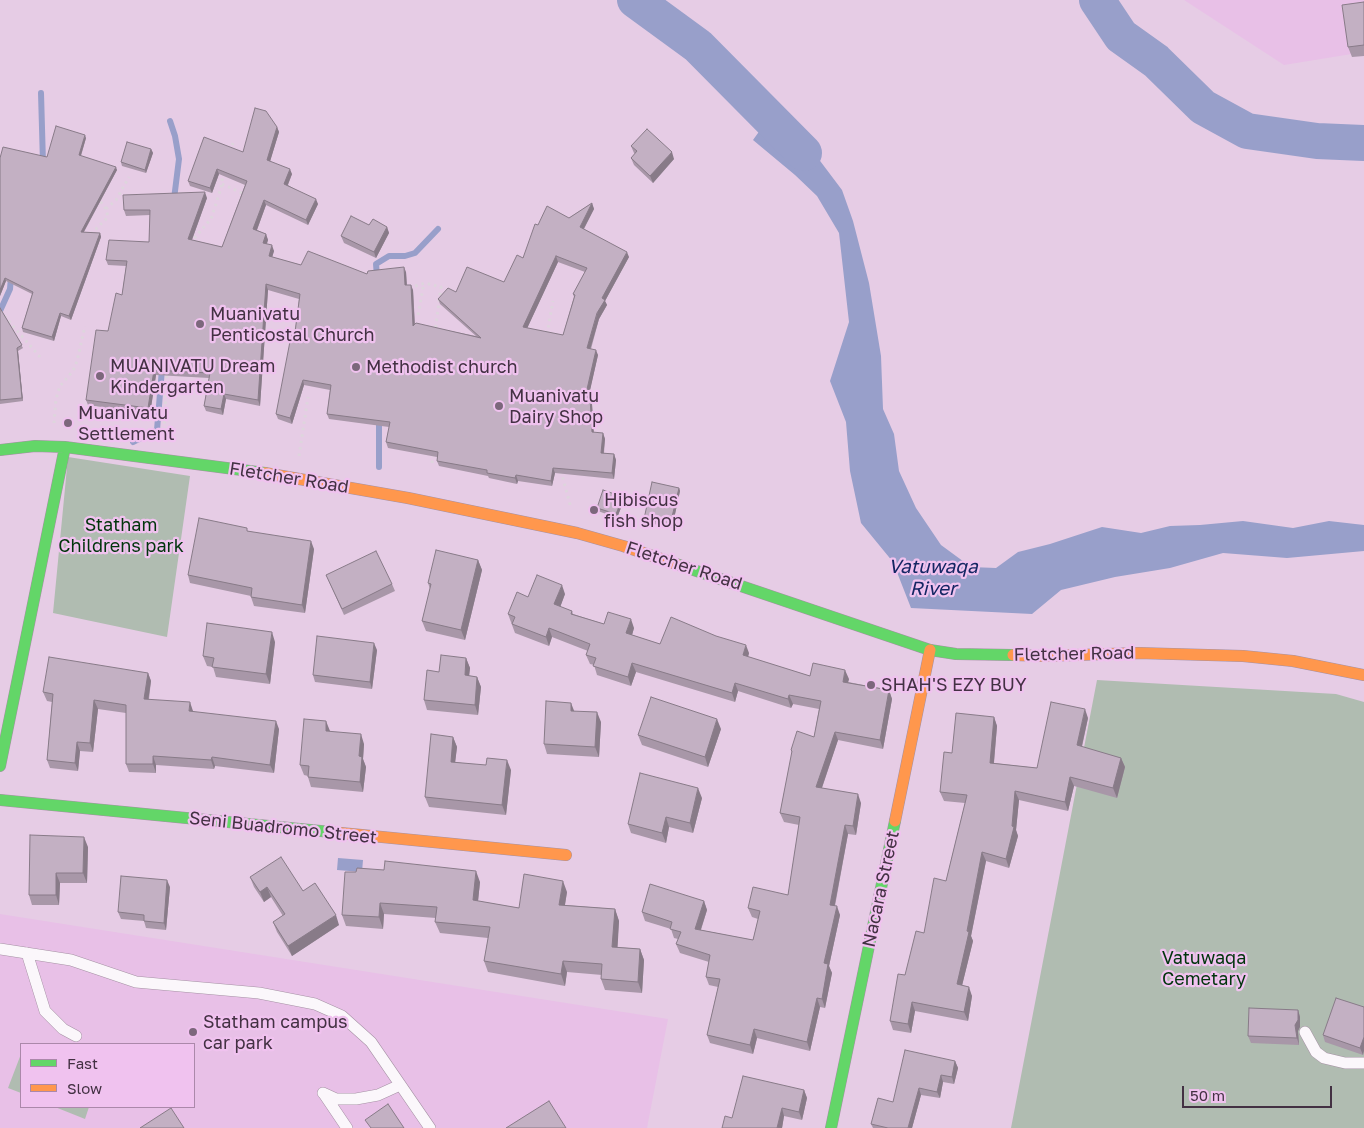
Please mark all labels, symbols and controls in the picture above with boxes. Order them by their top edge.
place label: Muanivatu Penticostal Church [210,303,375,346]
marker: Muanivatu Penticostal Church [194,318,206,330]
place label: MUANIVATU Dream Kindergarten [110,355,275,398]
place label: Methodist church [366,356,518,378]
marker: Methodist church [350,361,362,373]
marker: MUANIVATU Dream Kindergarten [94,370,106,382]
place label: Muanivatu Dairy Shop [509,385,603,428]
marker: Muanivatu Dairy Shop [493,400,505,412]
place label: Muanivatu Settlement [78,402,175,444]
marker: Muanivatu Settlement [62,417,74,429]
street label: Fletcher Road [228,458,350,498]
place label: Hibiscus fish shop [604,489,683,532]
marker: Hibiscus fish shop [588,504,600,516]
park label: Statham Childrens park [58,514,184,556]
street label: Fletcher Road [623,537,745,595]
water label: Vatuwaqa River [888,556,978,600]
street label: Fletcher Road [1013,642,1135,666]
place label: SHAH'S EZY BUY [881,674,1026,696]
marker: SHAH'S EZY BUY [865,679,877,691]
street label: Seni Buadromo Street [188,807,378,849]
street label: Nacara Street [858,829,904,949]
park label: Vatuwaqa Cemetary [1162,947,1246,990]
place label: Statham campus car park [203,1011,348,1054]
marker: Statham campus car park [187,1026,199,1038]
legend [20,1043,195,1108]
text: Fast [67,1054,98,1072]
scale bar [1184,1076,1334,1108]
text: Slow [67,1079,102,1097]
text: 50 m [1190,1086,1225,1104]

